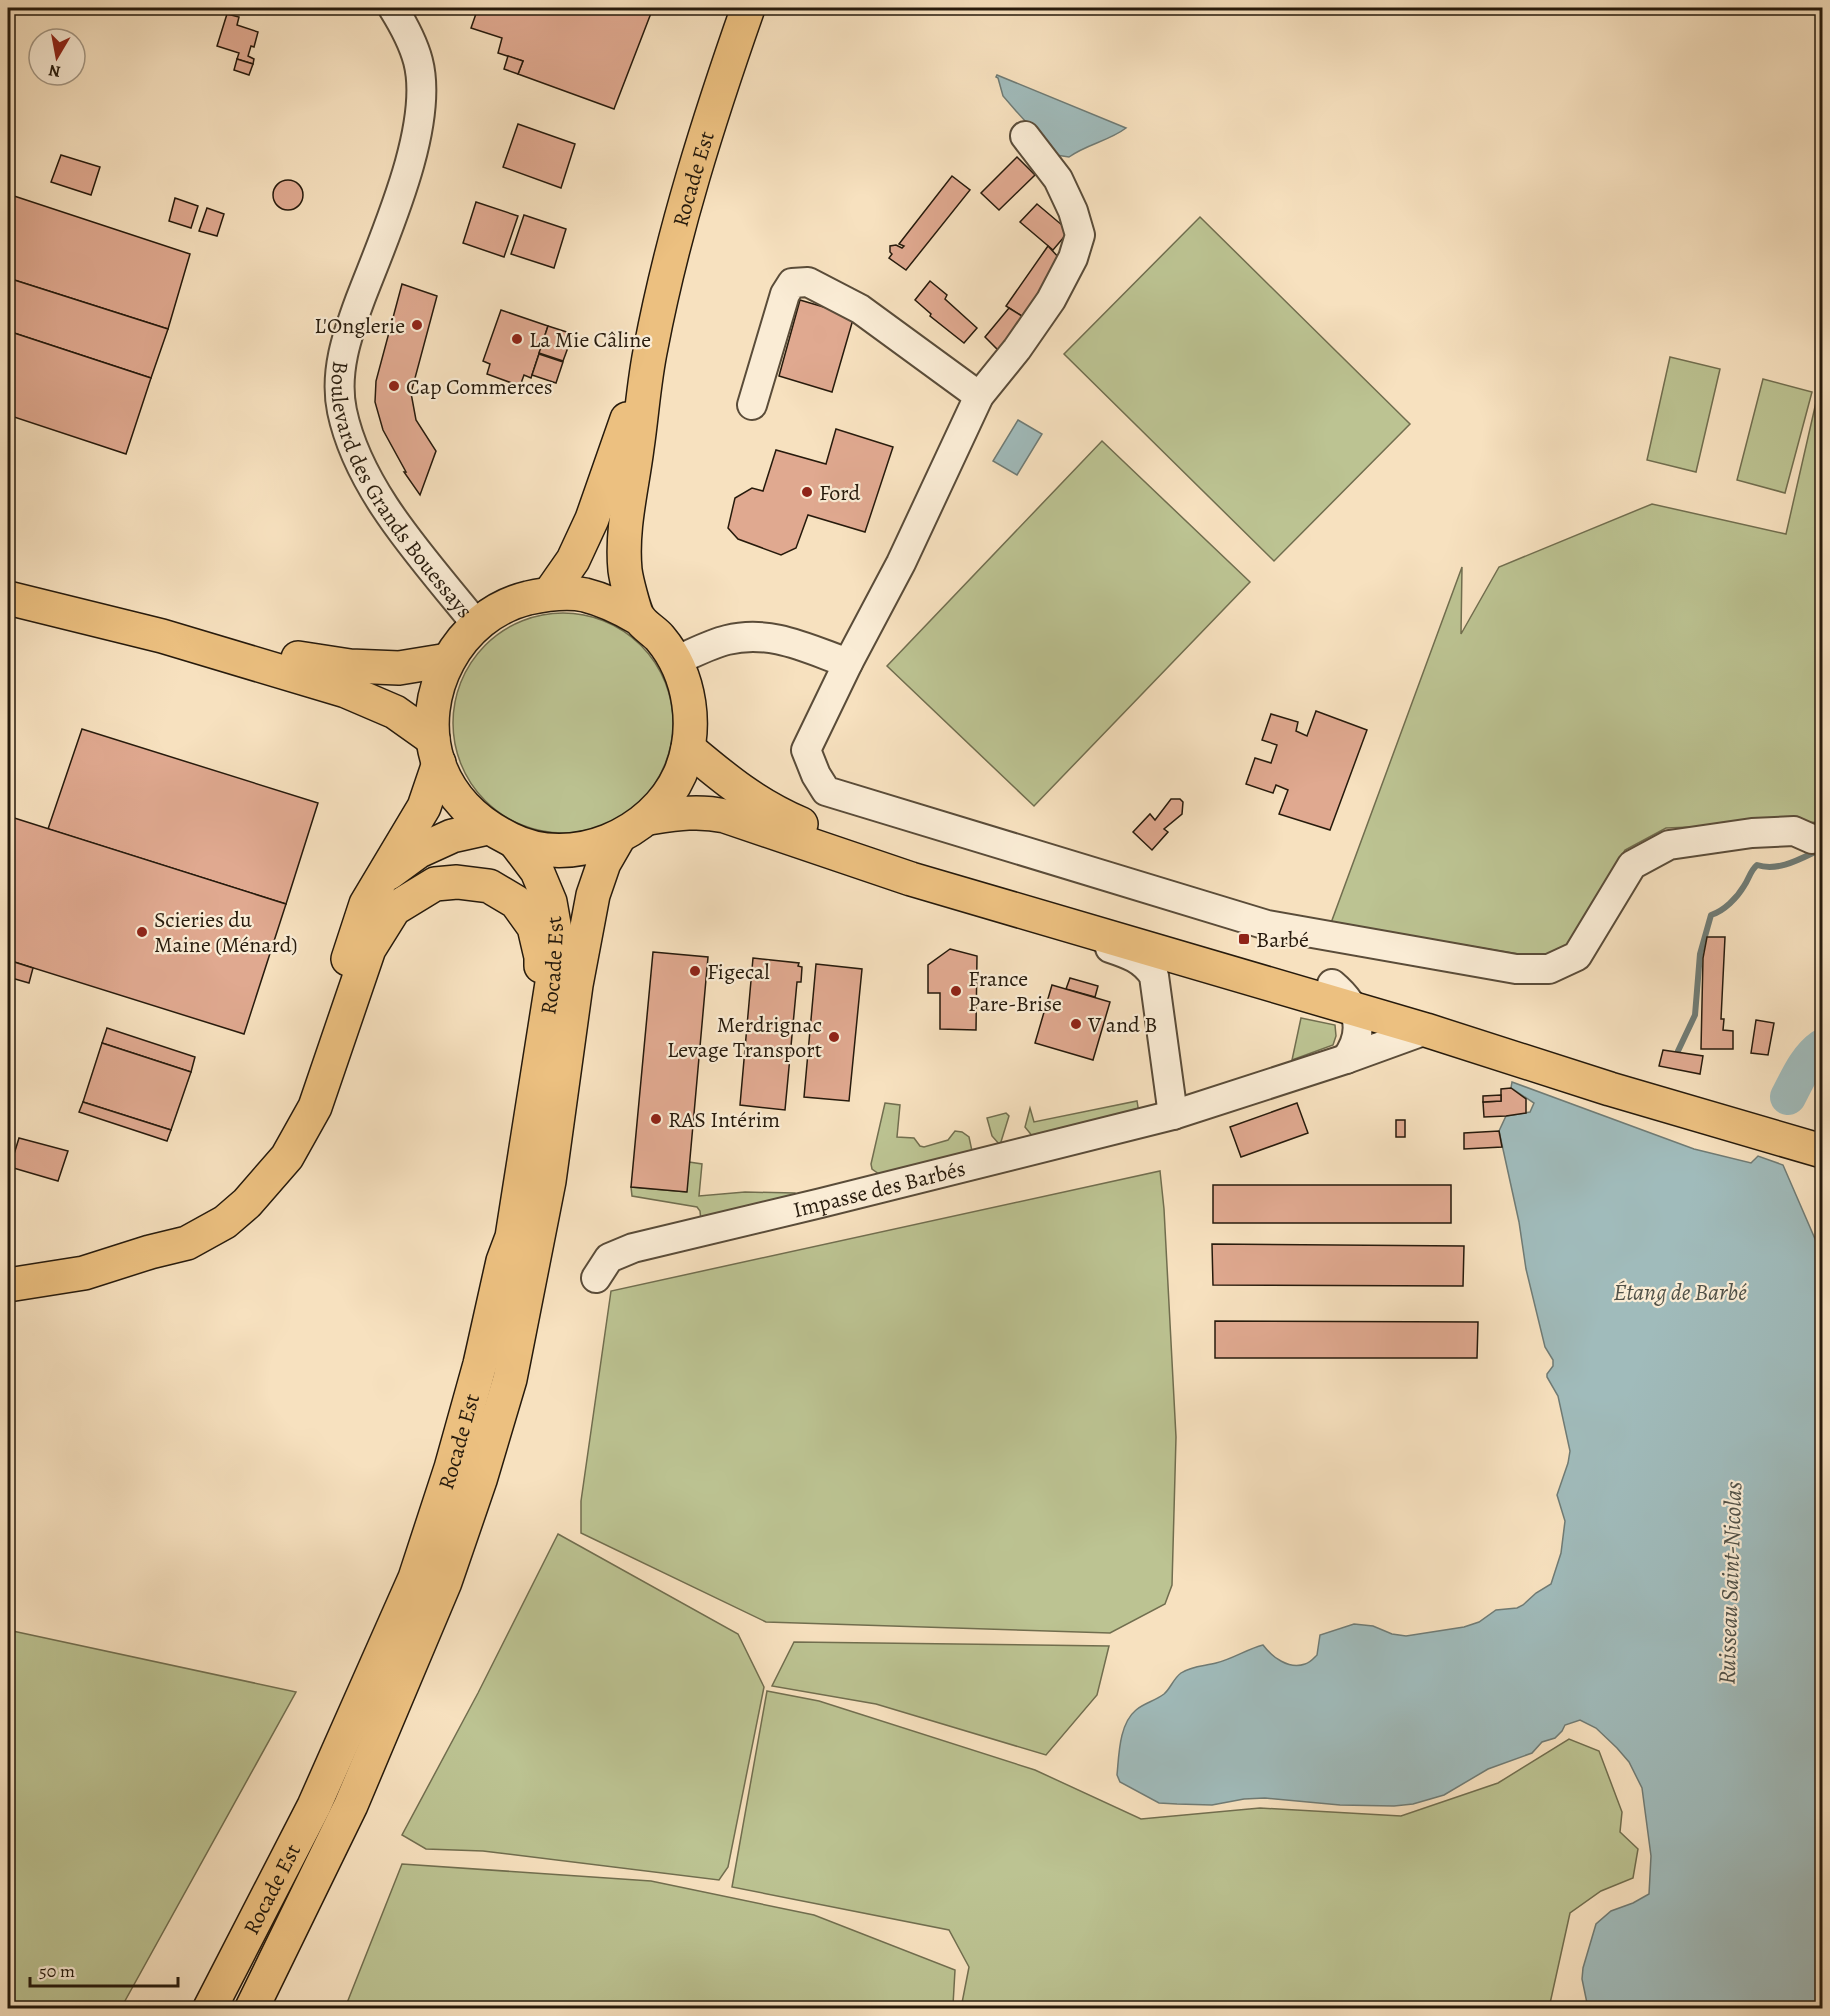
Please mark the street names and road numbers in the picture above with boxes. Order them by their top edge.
street label: Rocade Est [666,127,722,230]
street label: Boulevard des Grands Bouessays [323,359,479,625]
street label: Rocade Est [533,914,571,1017]
street label: Impasse des Barbés [790,1153,969,1225]
street label: Rocade Est [431,1390,487,1493]
street label: Rocade Est [236,1839,308,1940]

